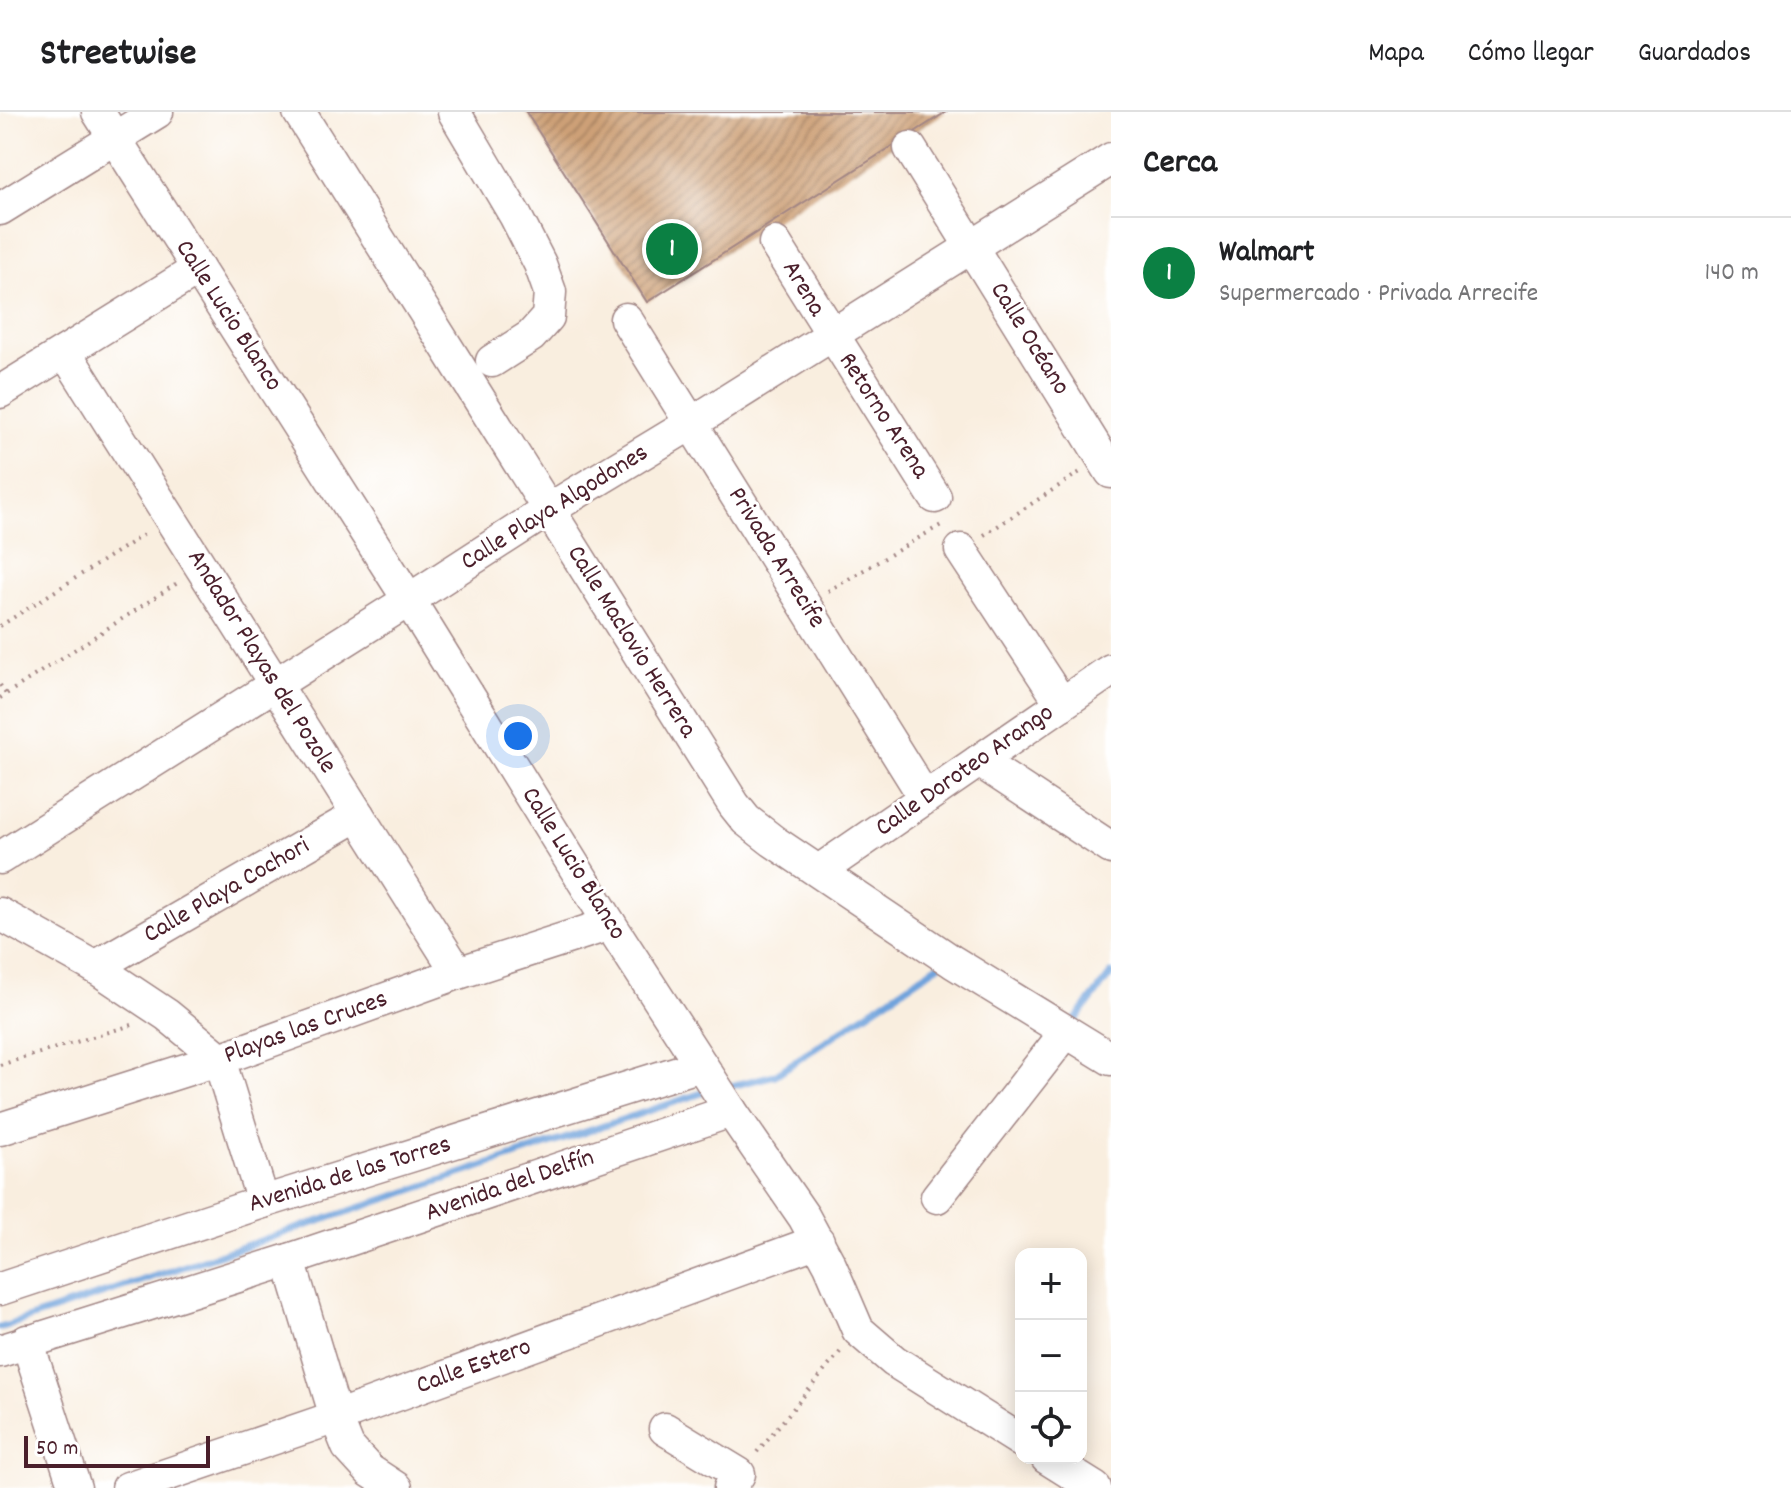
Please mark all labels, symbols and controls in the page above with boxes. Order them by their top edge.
text: Streetwise [40,28,197,83]
text: Mapa [1368,35,1424,75]
text: Cómo llegar [1468,35,1594,75]
text: Guardados [1638,35,1751,75]
text: Cerca [1143,140,1217,189]
pin: 1 [646,219,698,279]
street label: Calle Lucio Blanco [165,233,291,399]
text: Walmart [1219,233,1314,276]
street label: Arena [772,254,835,325]
text: 1 [1166,255,1172,292]
text: 140 m [1705,255,1759,292]
street label: Calle Océano [980,275,1078,403]
text: Supermercado · Privada Arrecife [1219,276,1538,313]
street label: Retorno Arena [828,346,938,487]
street label: Calle Playa Algodones [454,435,656,581]
street label: Privada Arrecife [718,480,834,636]
street label: Calle Maclovio Herrera [557,539,706,746]
street label: Andador Playas del Pozole [177,543,345,781]
street label: Calle Doroteo Arango [868,695,1062,847]
your location [498,716,538,756]
street label: Calle Lucio Blanco [511,780,635,948]
street label: Calle Playa Cochori [137,828,317,954]
street label: Playas las Cruces [219,981,393,1075]
street label: Avenida de las Torres [244,1127,456,1223]
street label: Avenida del Delfín [421,1140,599,1232]
map controls [1015,1248,1087,1464]
button: + [1015,1248,1087,1320]
button: − [1015,1320,1087,1392]
street label: Calle Estero [411,1329,537,1405]
button: locate [1015,1392,1087,1464]
scale bar [24,1432,210,1468]
text: 50 m [36,1434,78,1465]

